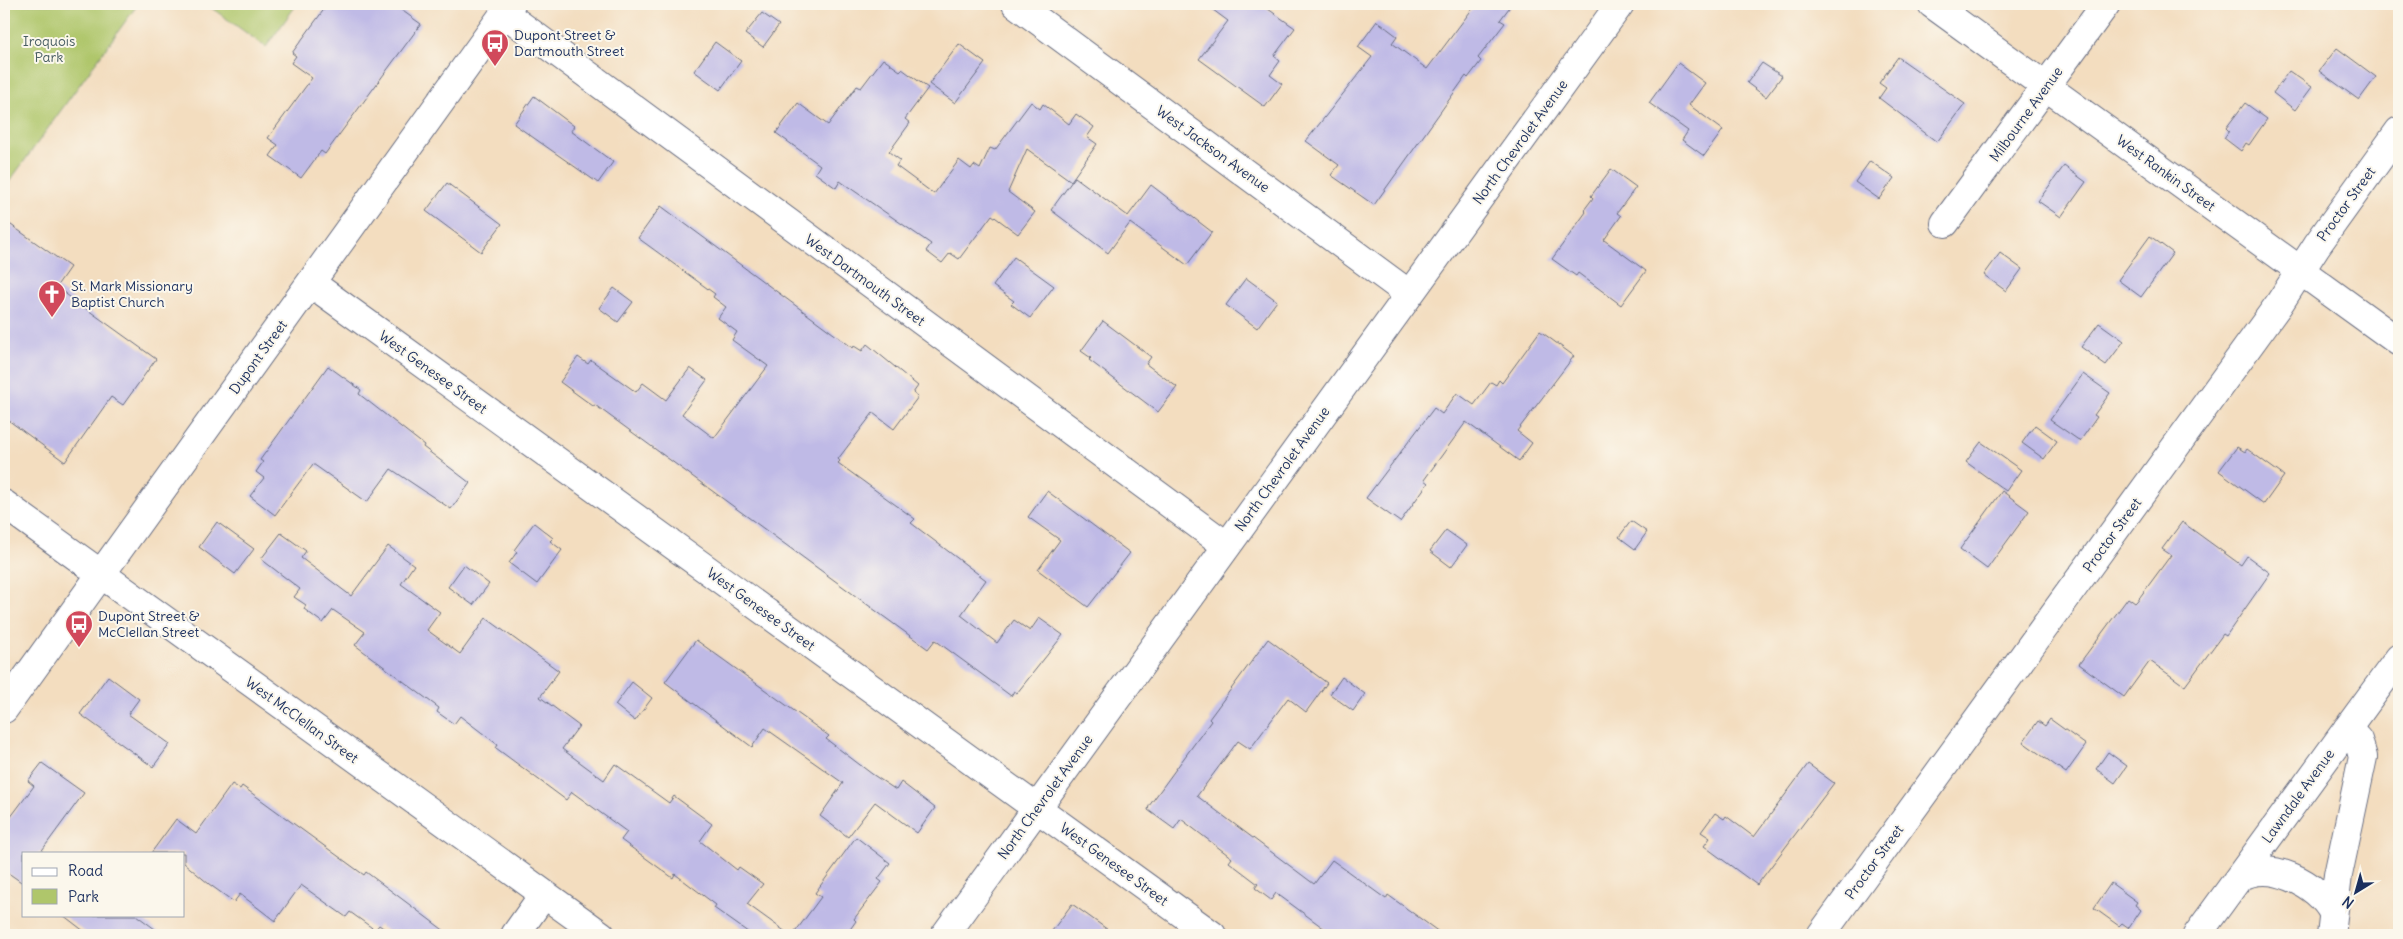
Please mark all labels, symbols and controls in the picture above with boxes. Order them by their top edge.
place label: Dupont Street & Dartmouth Street [514,26,624,60]
bus stop icon: Dupont Street & Dartmouth Street [480,28,510,67]
park label: Iroquois Park [23,32,75,66]
street label: Milbourne Avenue [1986,63,2066,165]
street label: North Chevrolet Avenue [1469,76,1571,208]
street label: West Jackson Avenue [1153,102,1273,196]
street label: West Rankin Street [2113,131,2219,215]
street label: Proctor Street [2313,163,2379,245]
street label: West Dartmouth Street [801,230,929,330]
place label: St. Mark Missionary Baptist Church [71,277,193,311]
church icon: St. Mark Missionary Baptist Church [37,279,67,318]
street label: Dupont Street [225,316,291,398]
street label: West Genesee Street [375,327,491,418]
street label: North Chevrolet Avenue [1231,403,1333,535]
street label: Proctor Street [2079,494,2145,576]
street label: West Genesee Street [703,564,819,655]
place label: Dupont Street & McClellan Street [98,607,200,641]
bus stop icon: Dupont Street & McClellan Street [64,609,94,648]
street label: West McClellan Street [242,673,362,767]
street label: North Chevrolet Avenue [994,731,1096,863]
street label: Lawndale Avenue [2258,745,2338,847]
street label: West Genesee Street [1056,819,1172,910]
street label: Proctor Street [1841,821,1907,903]
legend [22,852,185,916]
text: Road [68,861,103,880]
north arrow [2330,866,2380,916]
text: Park [68,887,99,906]
text: N [2339,892,2357,912]

